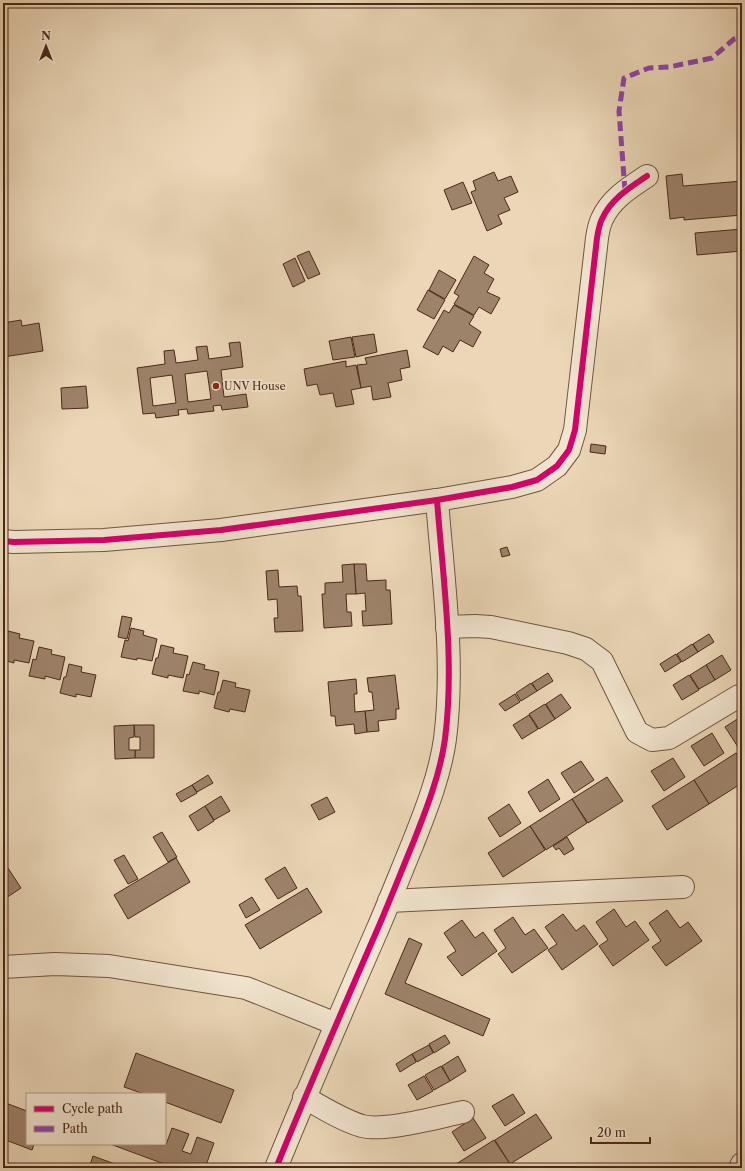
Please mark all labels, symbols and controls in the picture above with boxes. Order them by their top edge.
north arrow [26,26,66,66]
text: N [41,29,51,43]
place label: UNV House [224,379,286,393]
marker: UNV House [211,381,221,391]
legend [26,1093,166,1145]
text: Cycle path [62,1101,123,1116]
scale bar [591,1119,650,1145]
text: Path [62,1121,88,1136]
text: 20 m [597,1125,626,1140]

